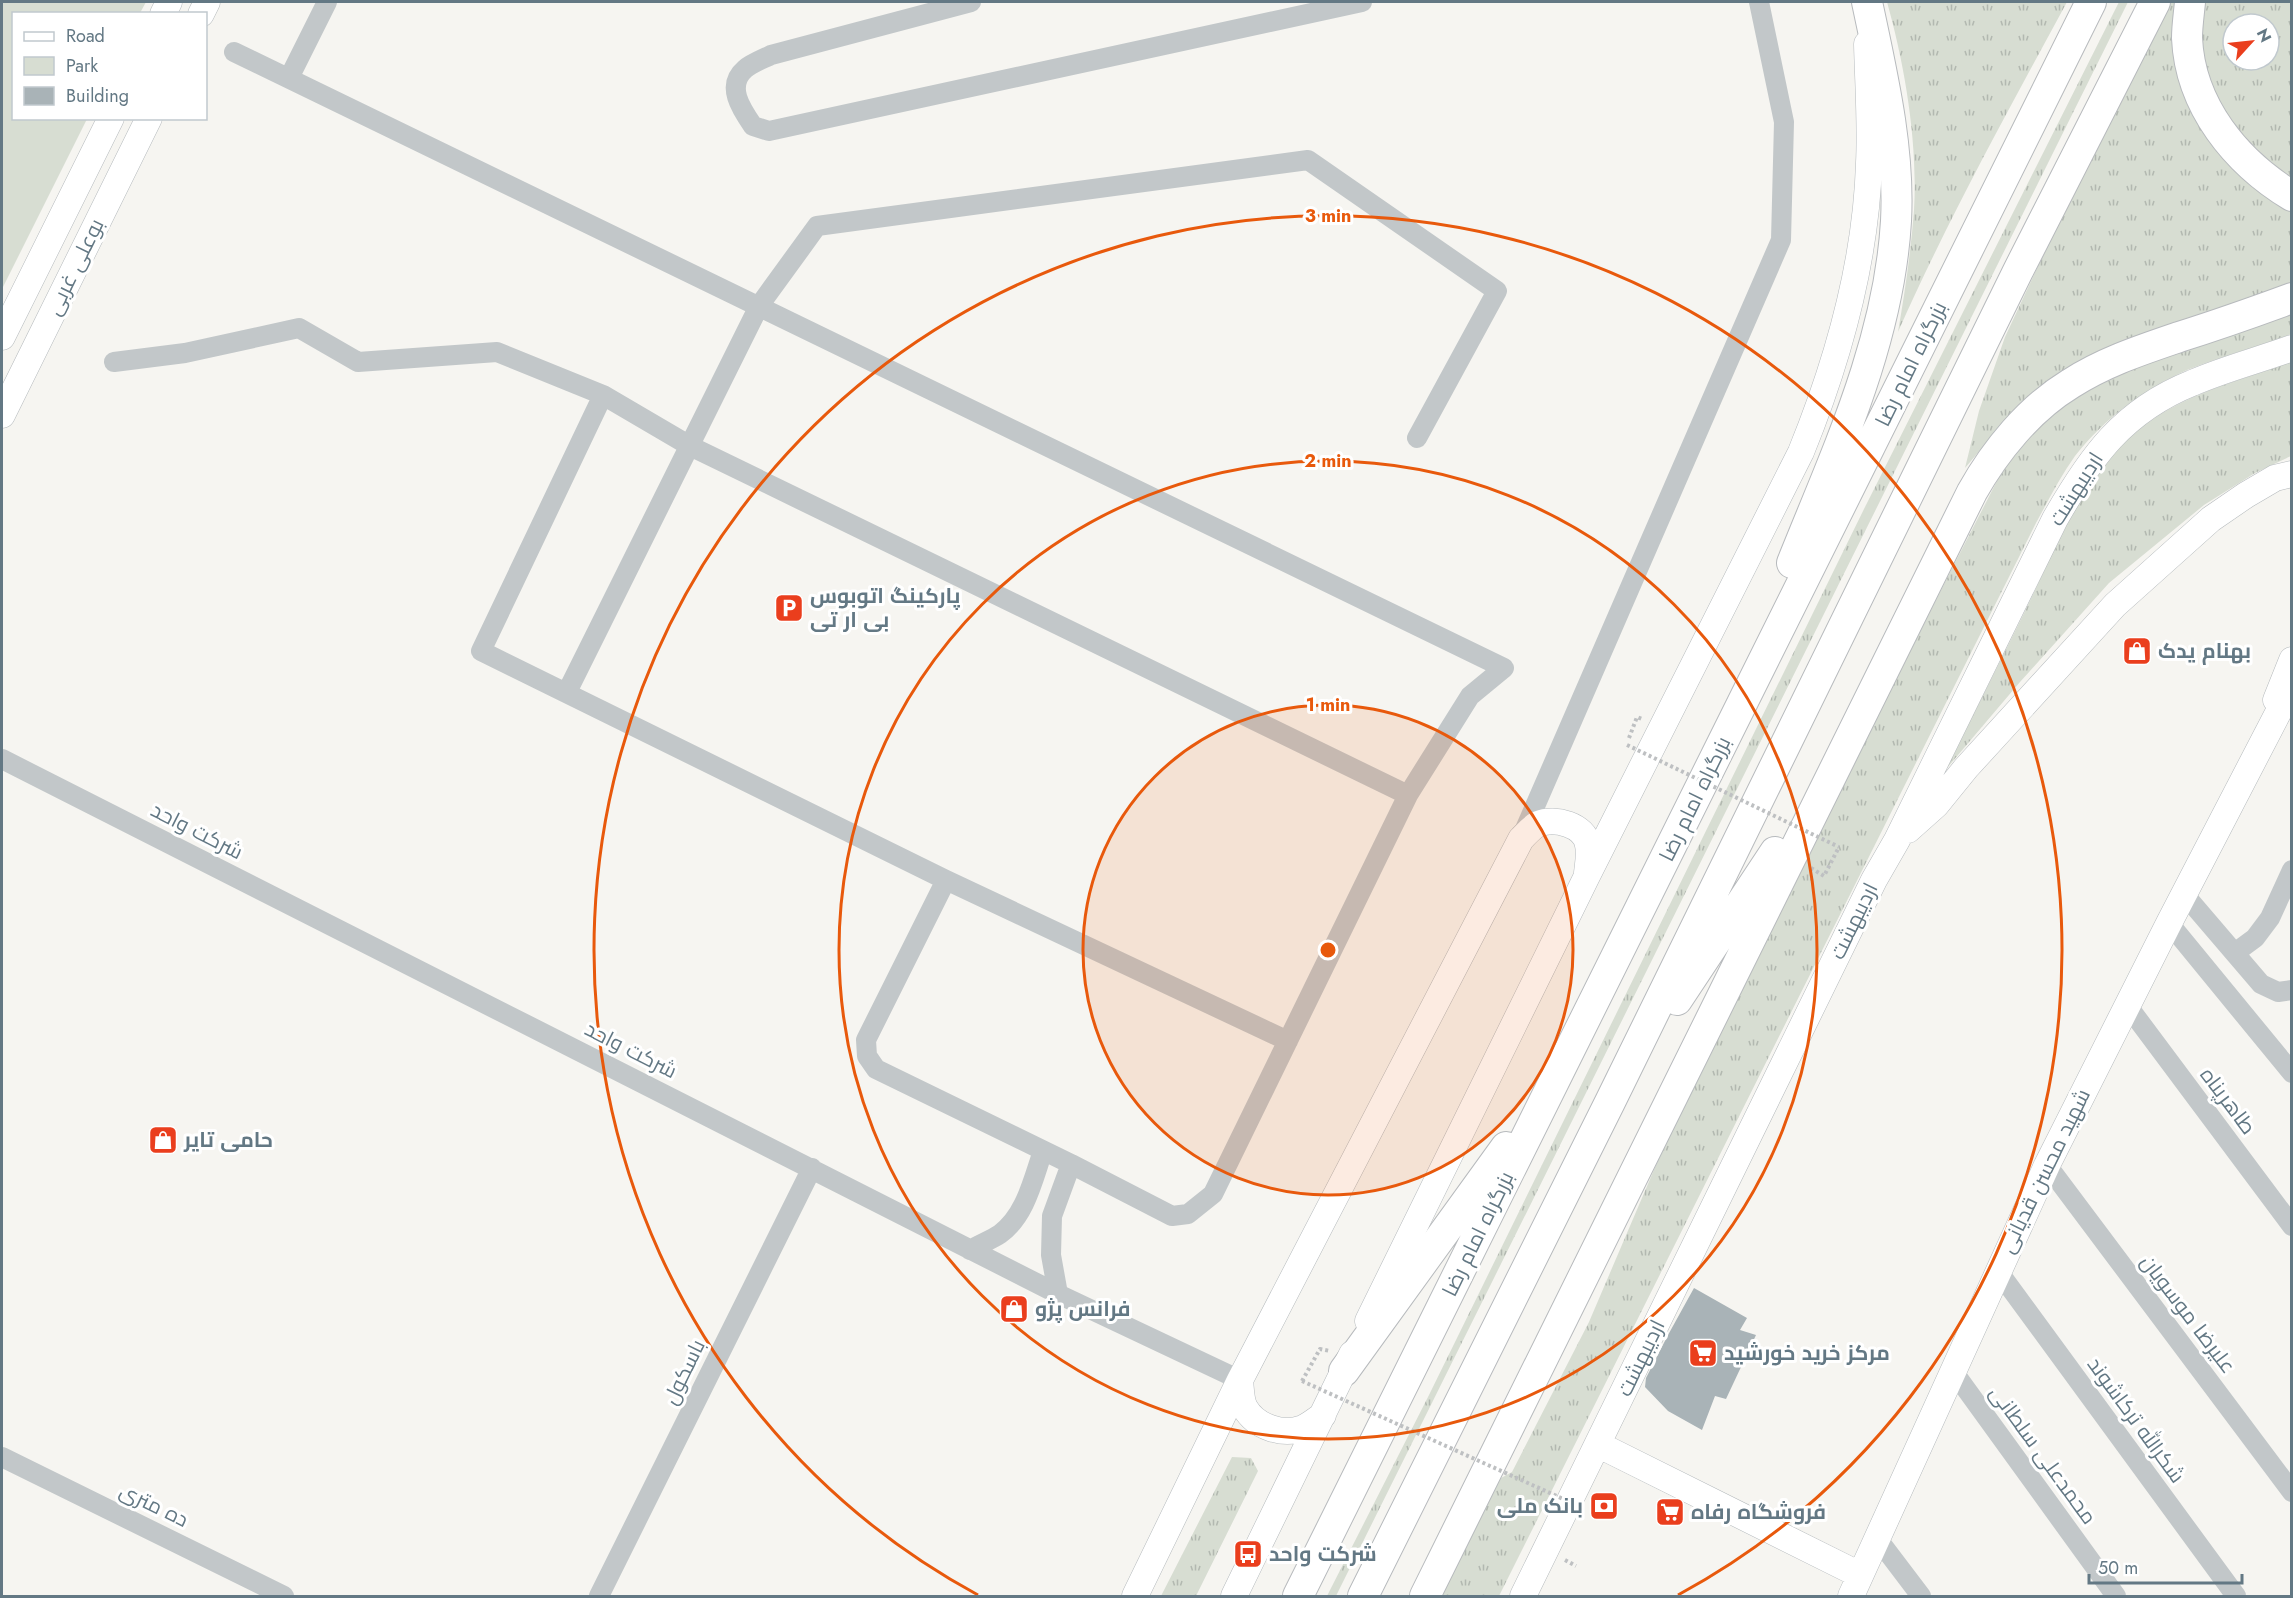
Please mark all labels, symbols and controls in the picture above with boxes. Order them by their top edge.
legend [12,12,207,120]
north arrow [2221,12,2281,72]
text: Road [66,23,105,49]
text: N [2251,25,2277,46]
text: Park [66,53,98,79]
text: Building [66,83,129,109]
text: 3 min [1305,203,1351,229]
street label: بوعلی غربی [39,214,111,320]
street label: بزرگراه امام رضا [1868,296,1954,432]
street label: اردیبهشت [2042,446,2110,532]
text: 2 min [1304,448,1352,474]
place label: پارکینگ اتوبوس بی ار تی [810,581,961,635]
parking icon: پارکینگ اتوبوس بی ار تی [773,592,805,624]
shop icon: بهنام یدک [2121,635,2153,667]
place label: بهنام یدک [2158,636,2251,666]
text: 1 min [1306,692,1350,718]
street label: بزرگراه امام رضا [1652,731,1738,867]
street label: شرکت واحد [146,795,248,867]
street label: اردیبهشت [1823,877,1885,965]
centre of rings [1318,940,1338,960]
street label: شرکت واحد [580,1014,682,1086]
street label: طاهرپناه [2193,1061,2263,1141]
street label: شهید محسن قدیانی [1992,1084,2098,1258]
shop icon: حامی تایر [147,1124,179,1156]
place label: حامی تایر [183,1125,273,1155]
street label: بزرگراه امام رضا [1435,1166,1521,1302]
street label: علیرضا موسویان [2133,1248,2243,1380]
shop icon: فرانس پژو [998,1293,1030,1325]
place label: فرانس پژو [1035,1294,1131,1324]
street label: اردیبهشت [1610,1314,1672,1402]
street label: باسکول [655,1334,713,1410]
supermarket icon: مرکز خرید خورشید [1687,1337,1719,1369]
place label: مرکز خرید خورشید [1724,1338,1890,1368]
street label: شکرالله ترکاشوند [2080,1351,2192,1489]
street label: محمدعلی سلطانی [1982,1379,2104,1531]
street label: ده متری [114,1475,194,1535]
bank icon: بانک ملی [1588,1490,1620,1522]
place label: بانک ملی [1497,1491,1583,1521]
supermarket icon: فروشگاه رفاه [1654,1496,1686,1528]
place label: فروشگاه رفاه [1691,1497,1826,1527]
bus stop icon: شرکت واحد [1232,1538,1264,1570]
place label: شرکت واحد [1269,1539,1377,1569]
scale bar [2089,1547,2242,1585]
text: 50 m [2098,1555,2138,1581]

